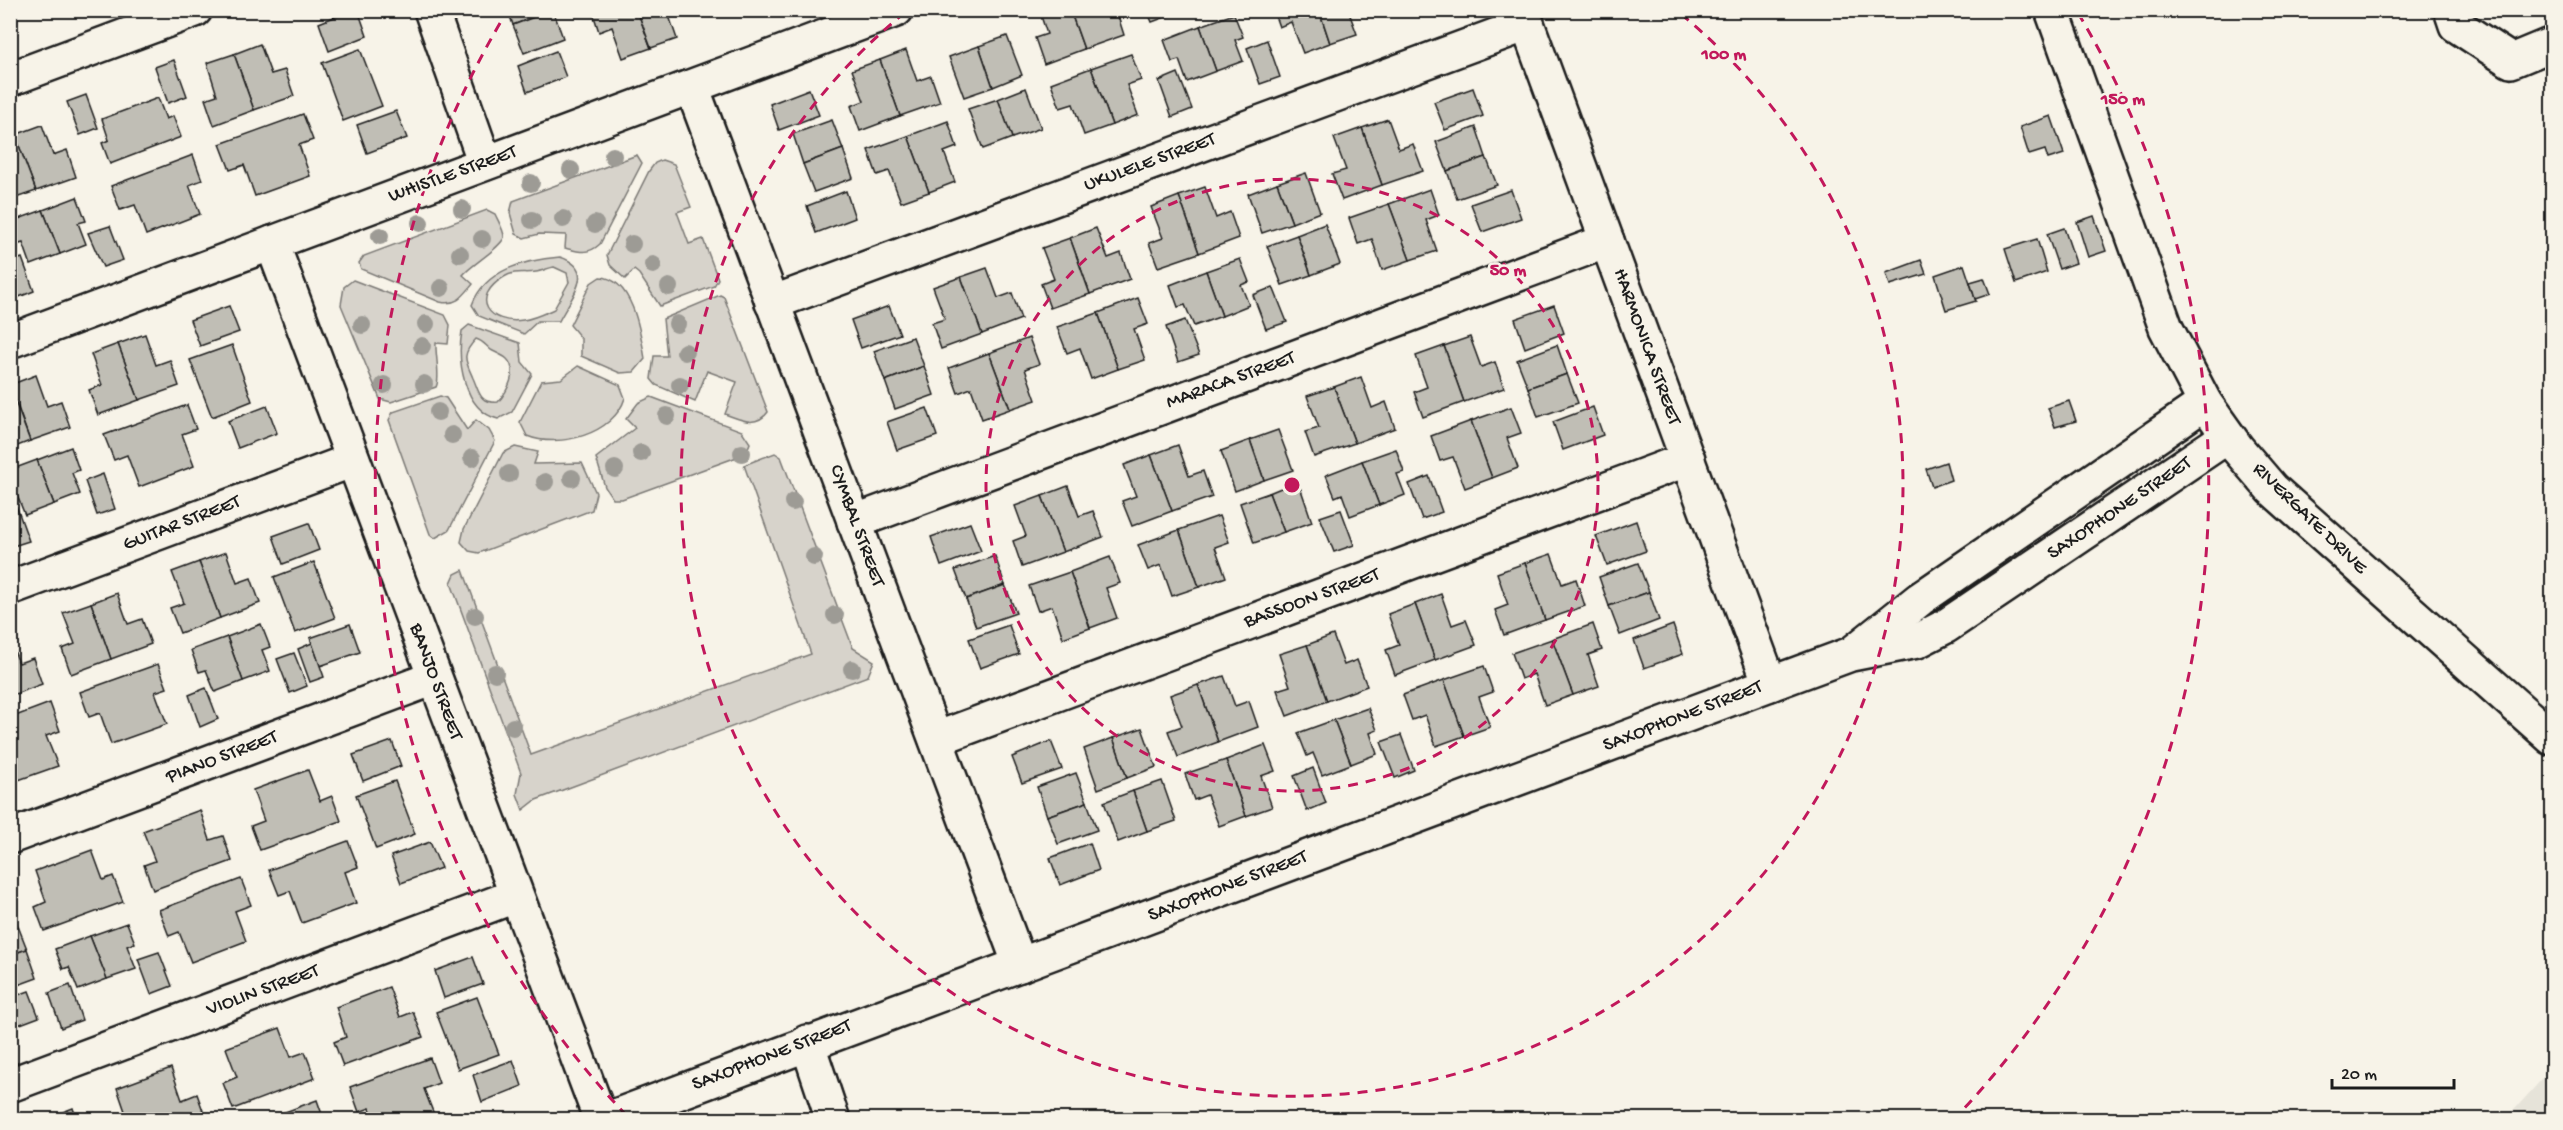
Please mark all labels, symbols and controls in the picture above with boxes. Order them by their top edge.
text: 100 m [1701,45,1747,66]
text: 150 m [2100,90,2145,111]
street label: UKULELE STREET [1081,128,1220,197]
street label: WHISTLE STREET [386,141,521,209]
text: 50 m [1490,261,1527,282]
street label: HARMONICA STREET [1607,266,1685,430]
street label: MARACA STREET [1163,347,1300,415]
street label: SAXOPHONE STREET [2044,452,2197,566]
street label: RIVERGATE DRIVE [2247,458,2372,581]
street label: CYMBAL STREET [823,462,889,591]
centre of rings [1282,475,1302,495]
street label: GUITAR STREET [120,491,245,557]
street label: BASSOON STREET [1240,563,1384,635]
street label: BANJO STREET [403,620,467,745]
street label: SAXOPHONE STREET [1600,676,1767,758]
street label: PIANO STREET [162,726,282,790]
street label: SAXOPHONE STREET [1145,846,1312,928]
street label: VIOLIN STREET [203,960,324,1022]
street label: SAXOPHONE STREET [689,1015,856,1097]
scale bar [2332,1052,2454,1090]
text: 20 m [2341,1065,2377,1086]

